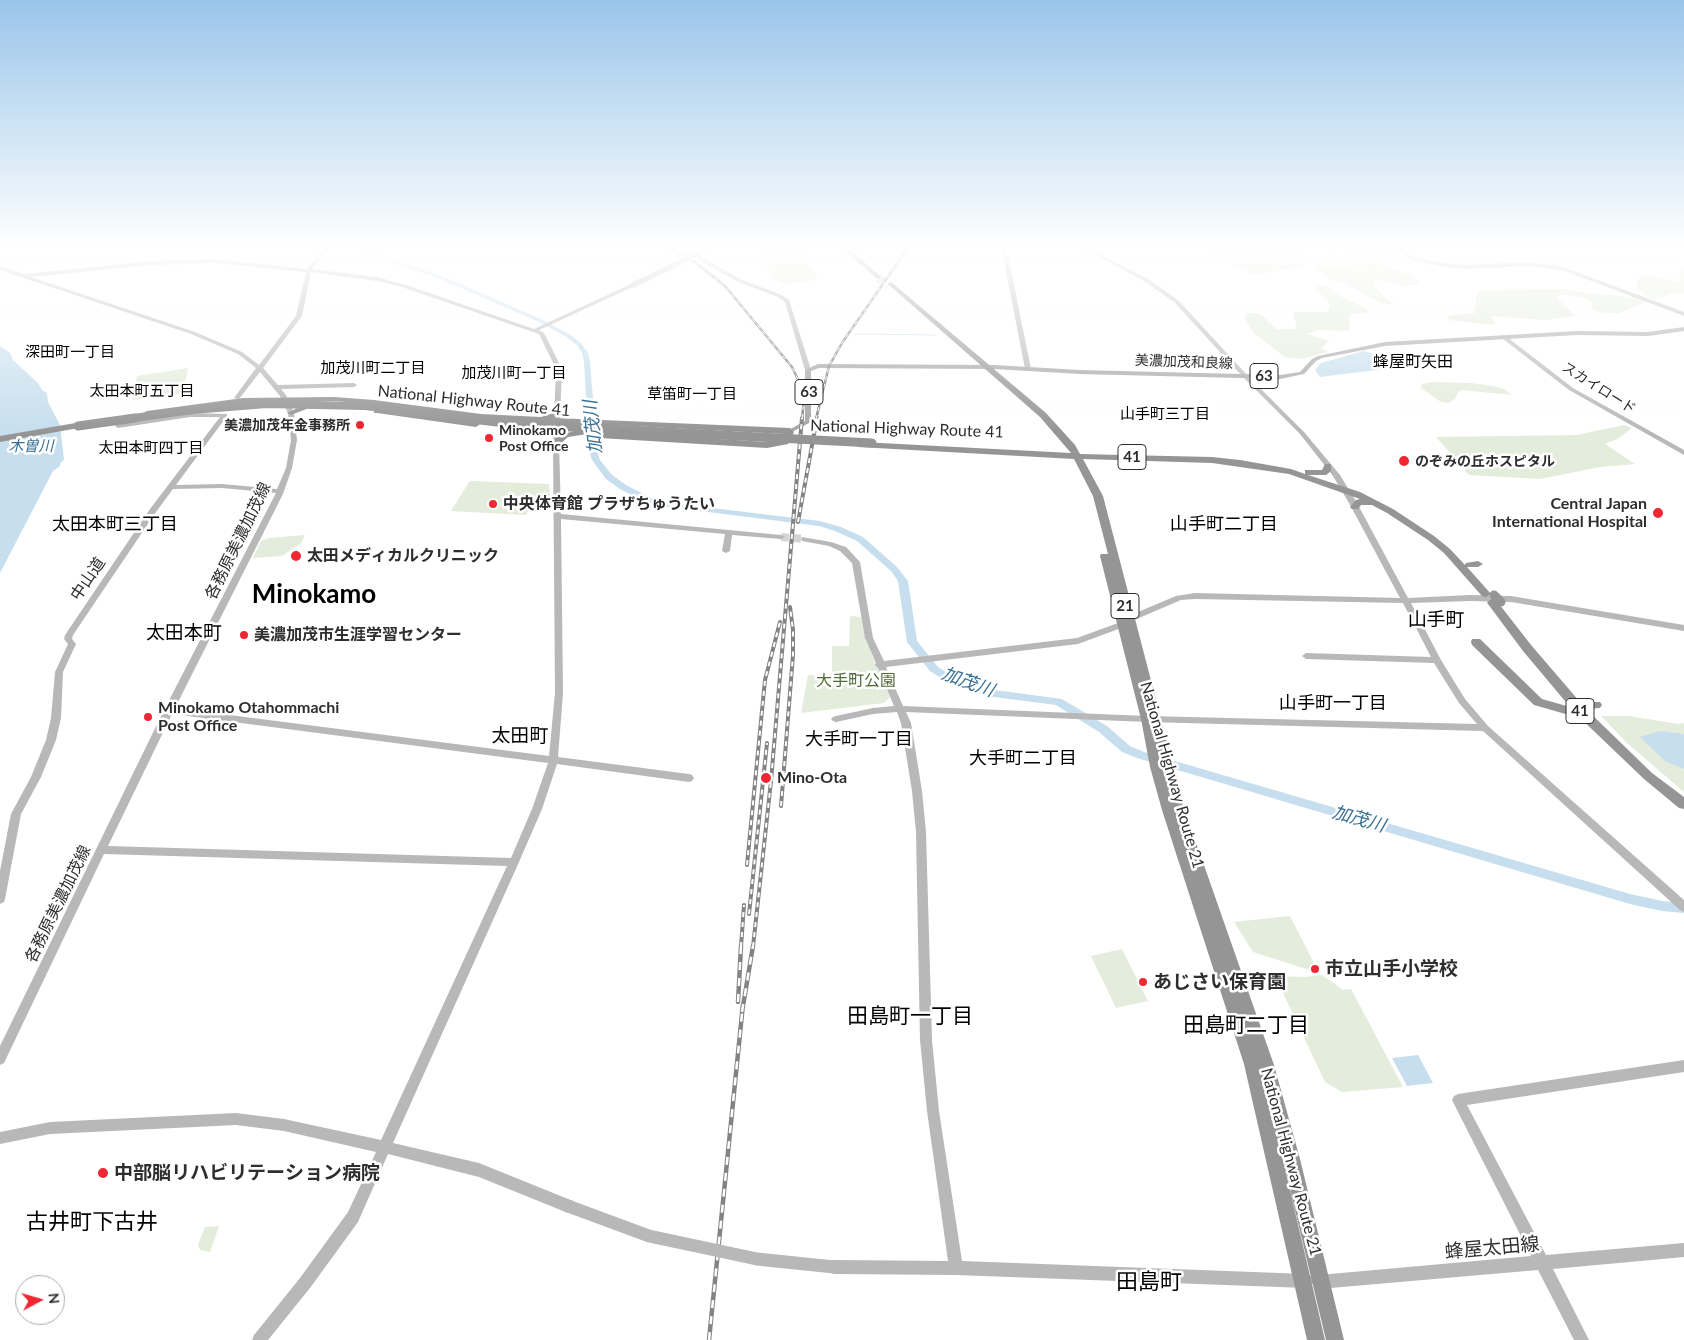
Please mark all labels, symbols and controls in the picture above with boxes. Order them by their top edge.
district label: 深田町一丁目 [25,343,115,361]
street label: 美濃加茂和良線 [1135,352,1233,372]
district label: 蜂屋町矢田 [1373,352,1453,372]
district label: 加茂川町二丁目 [321,359,425,377]
street label: スカイロード [1559,359,1639,417]
district label: 加茂川町一丁目 [462,364,566,382]
road number: 63 [1250,364,1278,388]
road number: 63 [795,380,823,404]
street label: National Highway Route 41 [377,381,571,421]
district label: 太田本町五丁目 [90,382,194,400]
district label: 草笛町一丁目 [647,385,737,403]
water label: 加茂川 [579,399,607,455]
district label: 山手町三丁目 [1120,405,1210,423]
street label: National Highway Route 41 [810,416,1004,442]
place label: 美濃加茂年金事務所 [224,417,350,433]
marker: 美濃加茂年金事務所 [354,419,366,431]
place label: Minokamo Post Office [499,422,568,454]
marker: Minokamo Post Office [483,432,495,444]
water label: 木曽川 [9,437,53,455]
district label: 太田本町四丁目 [99,439,203,457]
road number: 41 [1118,444,1146,470]
place label: のぞみの丘ホスピタル [1415,453,1555,469]
marker: のぞみの丘ホスピタル [1397,454,1411,468]
street label: 各務原美濃加茂線 [201,479,275,603]
place label: 中央体育館 プラザちゅうたい [503,494,715,514]
place label: Central Japan International Hospital [1492,494,1647,532]
marker: 中央体育館 プラザちゅうたい [487,498,499,510]
marker: Central Japan International Hospital [1651,506,1665,520]
district label: 太田本町三丁目 [52,513,178,535]
district label: 山手町二丁目 [1170,513,1278,535]
place label: 太田メディカルクリニック [307,546,499,566]
marker: 太田メディカルクリニック [289,549,303,563]
street label: 中山道 [67,554,109,604]
district label: Minokamo [252,579,376,611]
road number: 21 [1111,594,1139,618]
district label: 山手町 [1408,609,1464,631]
district label: 太田本町 [146,622,222,644]
place label: 美濃加茂市生涯学習センター [254,625,462,645]
marker: 美濃加茂市生涯学習センター [238,629,250,641]
water label: 加茂川 [939,663,997,701]
park label: 大手町公園 [816,671,896,691]
street label: National Highway Route 21 [1136,679,1208,871]
district label: 山手町一丁目 [1279,692,1387,714]
place label: Minokamo Otahommachi Post Office [158,698,339,736]
road number: 41 [1566,698,1594,724]
marker: Minokamo Otahommachi Post Office [142,711,154,723]
district label: 太田町 [492,725,548,747]
district label: 大手町一丁目 [805,728,913,750]
district label: 大手町二丁目 [969,747,1077,769]
place label: Mino-Ota [777,768,847,788]
marker: Mino-Ota [759,771,773,785]
water label: 加茂川 [1330,801,1388,837]
street label: 各務原美濃加茂線 [21,842,95,966]
place label: 市立山手小学校 [1325,958,1458,980]
marker: 市立山手小学校 [1309,963,1321,975]
place label: あじさい保育園 [1153,971,1286,993]
marker: あじさい保育園 [1137,976,1149,988]
district label: 田島町一丁目 [847,1003,973,1029]
district label: 田島町二丁目 [1183,1012,1309,1038]
street label: National Highway Route 21 [1257,1066,1325,1258]
place label: 中部脳リハビリテーション病院 [114,1162,380,1184]
marker: 中部脳リハビリテーション病院 [96,1166,110,1180]
district label: 古井町下古井 [26,1209,158,1235]
street label: 蜂屋太田線 [1444,1233,1540,1263]
district label: 田島町 [1116,1269,1182,1295]
north arrow [15,1275,65,1325]
text: N [45,1292,63,1305]

